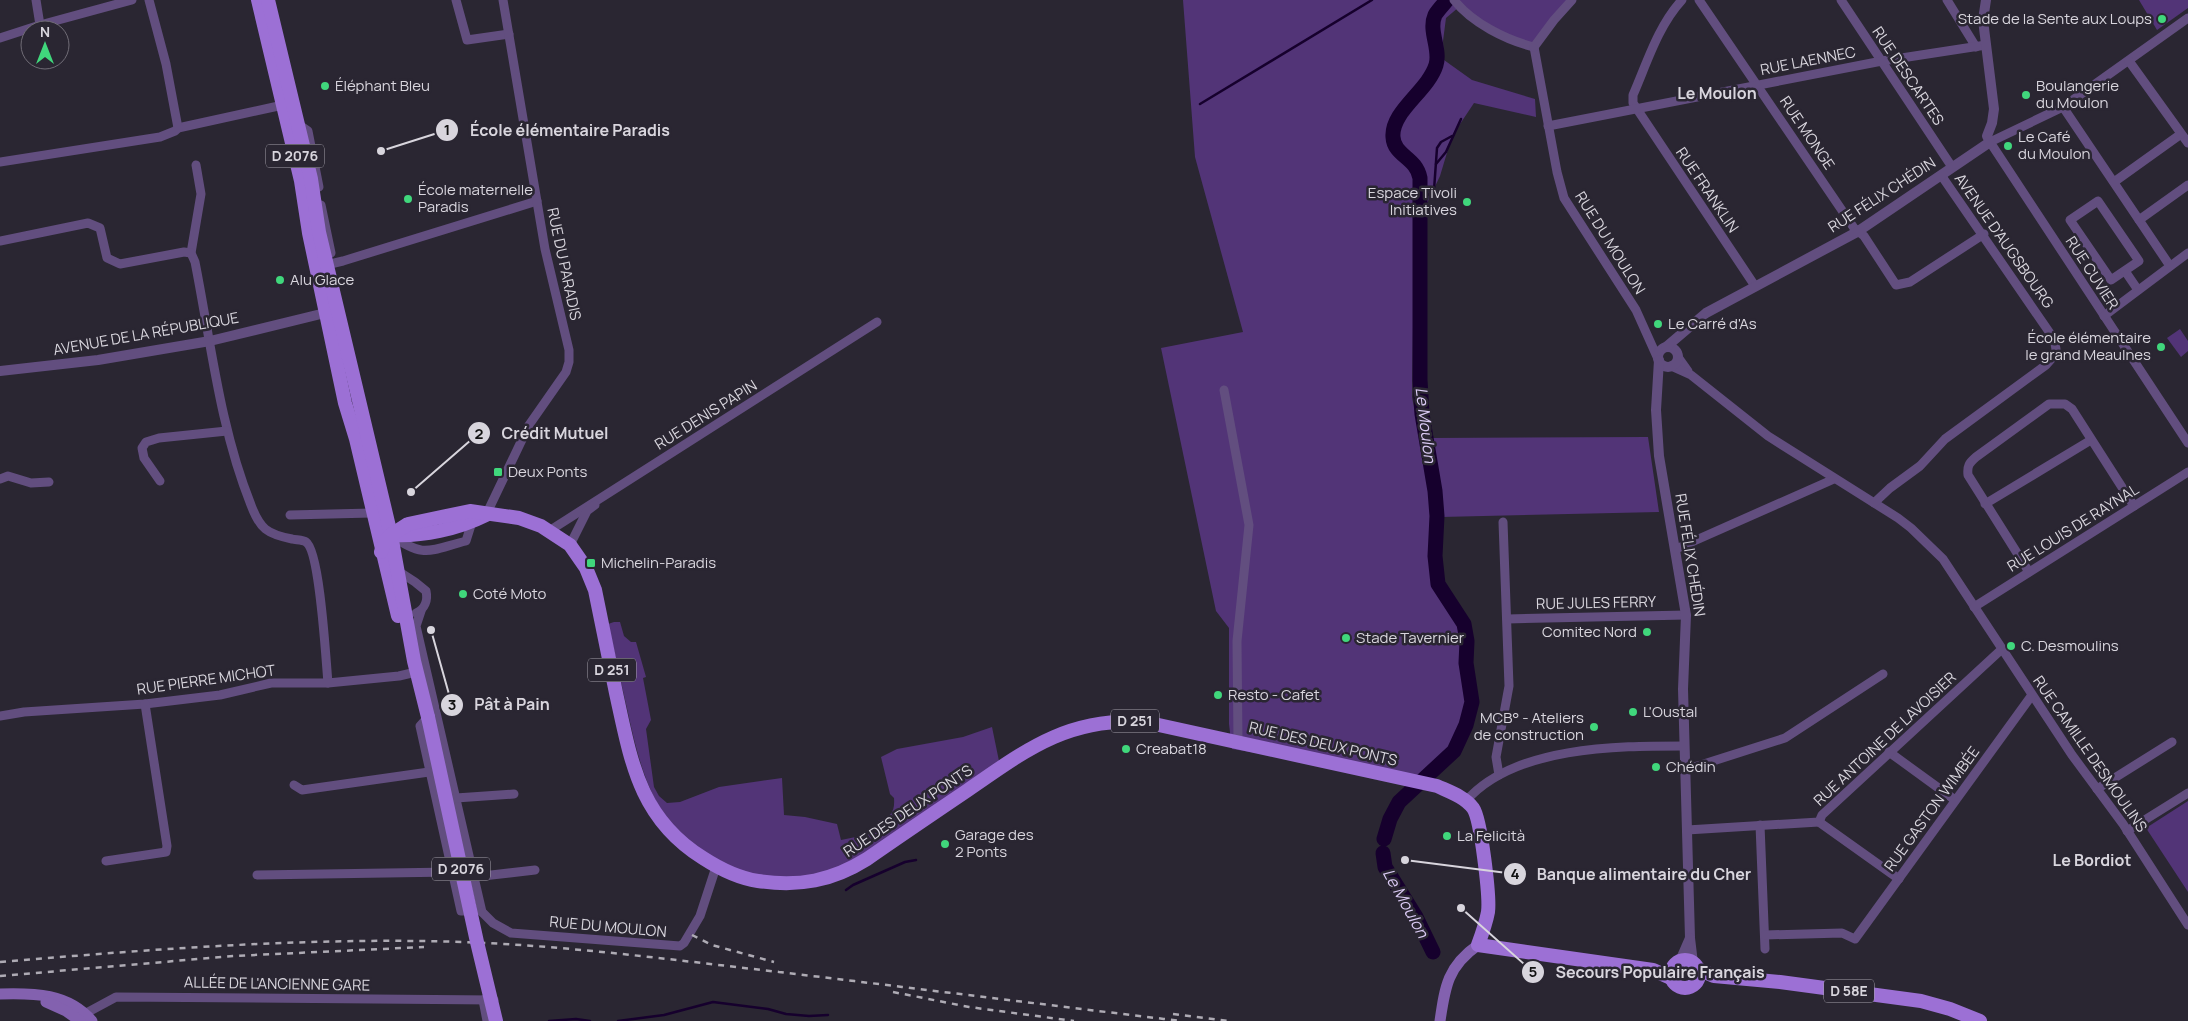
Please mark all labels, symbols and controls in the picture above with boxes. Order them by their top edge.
place label: Stade de la Sente aux Loups [1958,8,2152,29]
marker: Stade de la Sente aux Loups [2156,13,2168,25]
north arrow [20,20,70,70]
text: N [40,22,50,41]
street label: RUE DESCARTES [1868,22,1949,129]
street label: RUE LAENNEC [1758,41,1858,80]
place label: Éléphant Bleu [335,75,430,96]
place label: Boulangerie du Moulon [2036,75,2119,113]
marker: Éléphant Bleu [319,80,331,92]
district label: Le Moulon [1677,82,1757,104]
marker: Boulangerie du Moulon [2020,89,2032,101]
street label: RUE MONGE [1775,92,1840,174]
callout: École élémentaire Paradis [435,114,680,145]
text: 1 [444,119,450,140]
text: École élémentaire Paradis [470,119,670,141]
place label: Le Café du Moulon [2018,126,2091,164]
marker: Le Café du Moulon [2002,140,2014,152]
street label: RUE FRANKLIN [1671,143,1744,236]
road number: D 2076 [266,144,324,168]
street label: RUE FÉLIX CHÉDIN [1824,152,1940,237]
street label: AVENUE D'AUGSBOURG [1950,169,2059,313]
place label: École maternelle Paradis [418,179,533,217]
place label: Espace Tivoli Initiatives [1368,182,1457,220]
street label: RUE DU MOULON [1570,187,1650,298]
marker: École maternelle Paradis [402,193,414,205]
marker: Espace Tivoli Initiatives [1461,196,1473,208]
street label: RUE DU PARADIS [542,206,587,322]
street label: RUE CUVIER [2061,232,2124,313]
place label: Alu Glace [290,269,354,290]
marker: Alu Glace [274,274,286,286]
street label: AVENUE DE LA RÉPUBLIQUE [51,307,240,360]
place label: Le Carré d'As [1668,313,1757,334]
marker: Le Carré d'As [1652,318,1664,330]
place label: École élémentaire le grand Meaulnes [2025,327,2151,365]
marker: École élémentaire le grand Meaulnes [2155,341,2167,353]
street label: RUE DENIS PAPIN [651,375,761,454]
water label: Le Moulon [1410,386,1442,464]
callout: Crédit Mutuel [466,418,618,449]
text: Crédit Mutuel [501,422,609,444]
text: 2 [475,423,484,444]
place label: Deux Ponts [508,461,587,482]
marker: Deux Ponts [492,466,504,478]
street label: RUE LOUIS DE RAYNAL [2003,478,2143,577]
street label: RUE FÉLIX CHÉDIN [1670,492,1711,618]
place label: Michelin-Paradis [601,552,716,573]
marker: Michelin-Paradis [585,557,597,569]
place label: Coté Moto [473,583,547,604]
marker: Coté Moto [457,588,469,600]
street label: RUE JULES FERRY [1536,591,1657,614]
place label: Comitec Nord [1542,621,1637,642]
marker: Comitec Nord [1641,626,1653,638]
place label: Stade Tavernier [1356,627,1465,648]
marker: Stade Tavernier [1340,632,1352,644]
place label: C. Desmoulins [2021,635,2119,656]
marker: C. Desmoulins [2005,640,2017,652]
road number: D 251 [588,658,636,682]
street label: RUE PIERRE MICHOT [135,659,277,700]
street label: RUE ANTOINE DE LAVOISIER [1809,667,1961,810]
street label: RUE CAMILLE DESMOULINS [2028,671,2153,836]
place label: Resto - Cafet [1228,684,1320,705]
callout: Pât à Pain [439,689,559,720]
marker: Resto - Cafet [1212,689,1224,701]
text: Pât à Pain [474,693,550,715]
text: 3 [448,694,456,715]
place label: L'Oustal [1643,701,1698,722]
marker: L'Oustal [1627,706,1639,718]
place label: MCB° - Ateliers de construction [1474,707,1584,745]
road number: D 251 [1111,709,1159,732]
street label: RUE DES DEUX PONTS [1247,716,1399,771]
marker: MCB° - Ateliers de construction [1588,721,1600,733]
place label: Creabat18 [1136,738,1207,759]
street label: RUE GASTON WIMBÉE [1879,742,1984,875]
marker: Creabat18 [1120,743,1132,755]
place label: Chédin [1666,756,1716,777]
street label: RUE DES DEUX PONTS [839,759,976,862]
marker: Chédin [1650,761,1662,773]
place label: Garage des 2 Ponts [955,824,1034,862]
place label: La Felicità [1457,825,1525,846]
marker: La Felicità [1441,830,1453,842]
marker: Garage des 2 Ponts [939,838,951,850]
district label: Le Bordiot [2053,849,2131,871]
road number: D 2076 [432,858,490,881]
callout: Banque alimentaire du Cher [1502,859,1762,890]
text: 4 [1510,863,1520,884]
text: Banque alimentaire du Cher [1537,863,1751,885]
water label: Le Moulon [1378,864,1434,942]
street label: RUE DU MOULON [549,911,668,942]
callout: Secours Populaire Français [1520,957,1774,988]
text: 5 [1529,961,1538,982]
text: Secours Populaire Français [1555,961,1765,983]
street label: ALLÉE DE L'ANCIENNE GARE [184,971,370,996]
road number: D 58E [1824,979,1874,1002]

